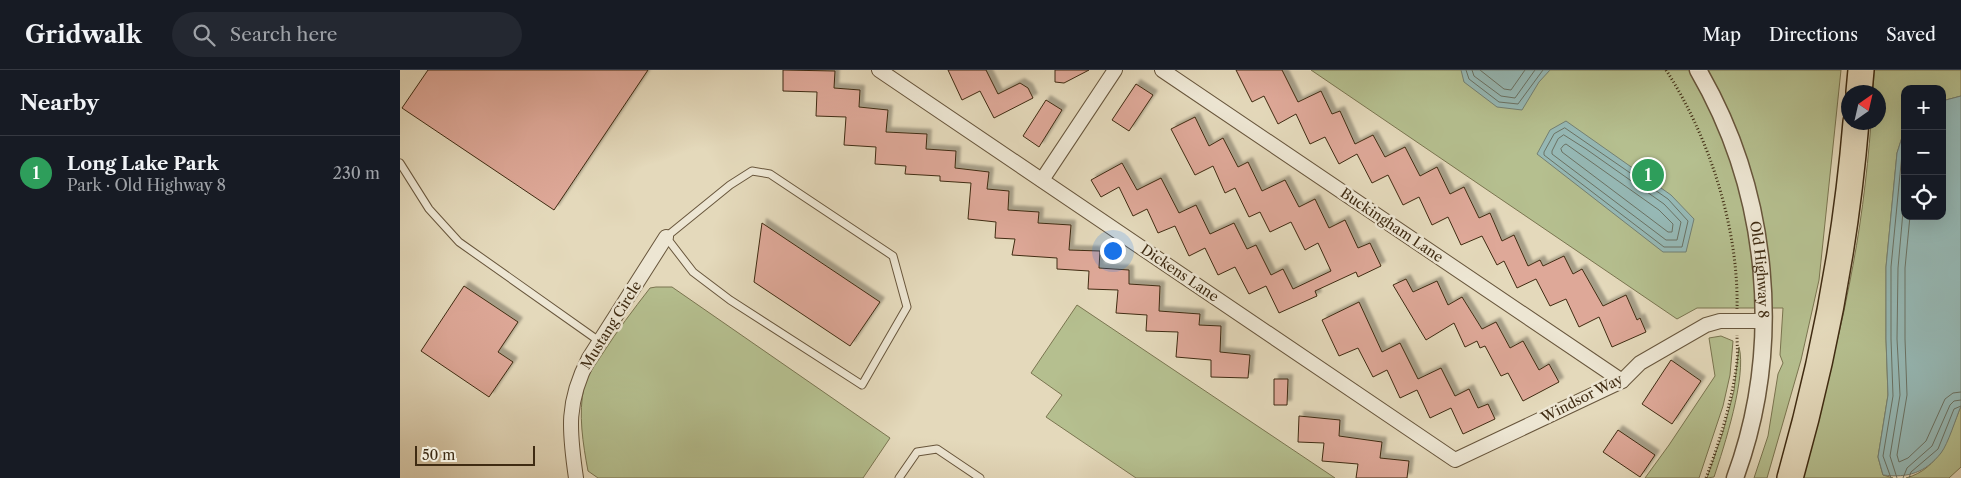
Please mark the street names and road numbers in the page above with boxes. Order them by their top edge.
street label: Buckingham Lane [1337,184,1447,266]
street label: Old Highway 8 [1746,220,1773,318]
street label: Dickens Lane [1138,240,1223,306]
street label: Mustang Circle [577,277,645,373]
street label: Windsor Way [1537,370,1626,427]

